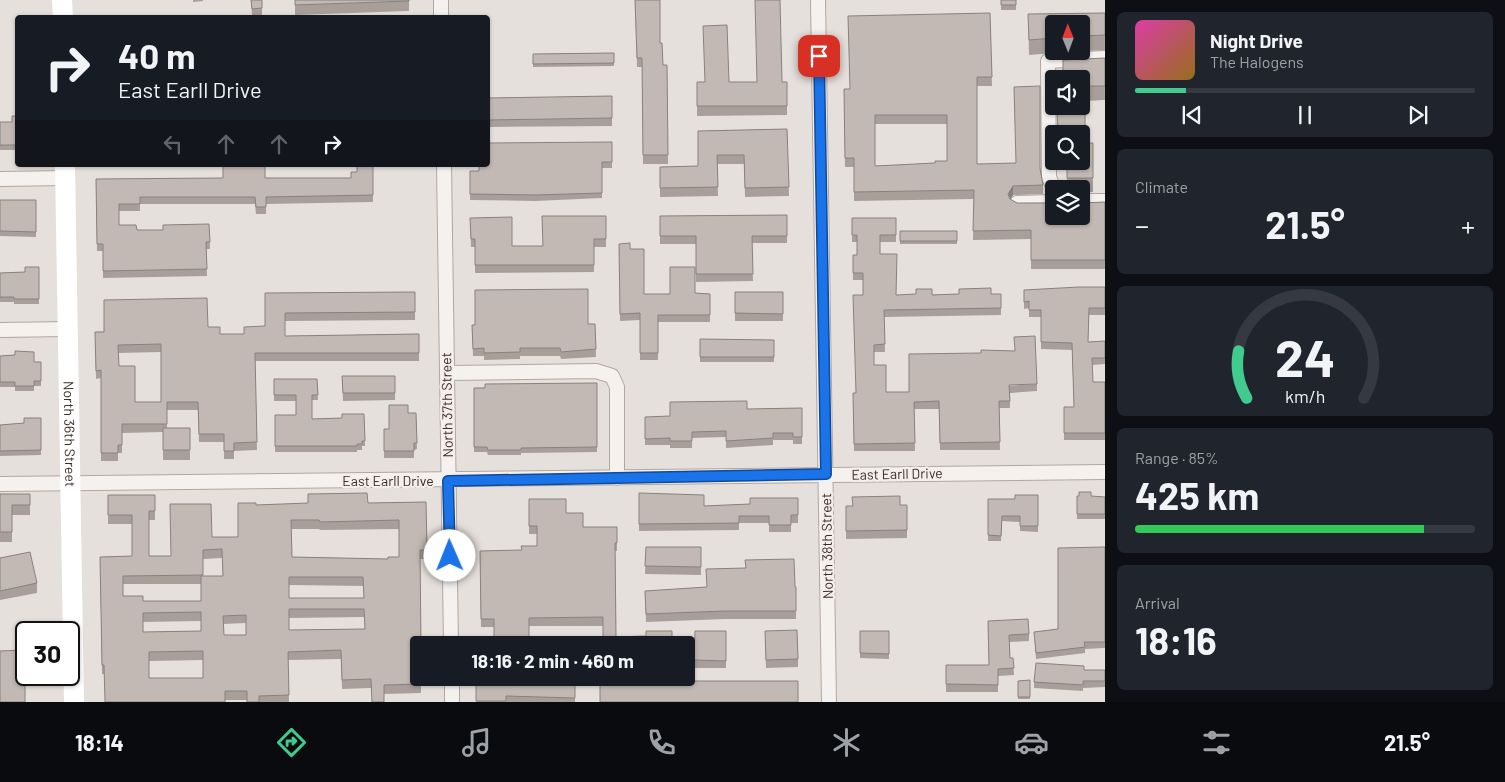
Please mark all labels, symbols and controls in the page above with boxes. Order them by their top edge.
north arrow [1045,15,1090,60]
map controls [1045,15,1090,225]
text: Night Drive [1210,29,1303,52]
text: 40 m [118,34,195,76]
icon: right [35,35,100,100]
pin [798,35,840,77]
icon: arrive [805,42,833,70]
text: The Halogens [1210,52,1304,71]
button: sound [1045,70,1090,115]
text: East Earll Drive [118,76,262,102]
icon: previous [1178,101,1206,129]
icon: pause [1291,101,1319,129]
icon: next [1404,101,1432,129]
button: search [1045,125,1090,170]
icon: left [159,130,187,158]
icon: ahead [212,130,240,158]
icon: ahead [265,130,293,158]
icon: right [318,130,346,158]
text: Climate [1135,177,1188,196]
button: layers [1045,180,1090,225]
text: 21.5° [1265,201,1345,247]
text: − [1135,208,1149,242]
text: + [1461,208,1475,242]
text: 24 [1275,325,1335,387]
street label: North 37th Street [437,352,456,458]
street label: North 36th Street [61,381,79,487]
text: km/h [1285,385,1325,407]
text: Range · 85% [1135,448,1219,467]
street label: East Earll Drive [851,464,943,483]
street label: East Earll Drive [342,472,434,489]
text: 425 km [1135,472,1259,518]
street label: North 38th Street [817,493,836,599]
position arrow [423,529,475,581]
text: Arrival [1135,593,1180,612]
text: 18:16 [1135,617,1217,663]
speed limit sign: 30 [15,621,80,686]
text: 18:16 · 2 min · 460 m [471,649,634,672]
icon: directions [274,725,309,760]
icon: music [459,725,494,760]
icon: phone [644,725,679,760]
icon: climate [829,725,864,760]
icon: car [1014,725,1049,760]
icon: filters [1199,725,1234,760]
text: 18:14 [75,729,124,755]
text: 21.5° [1384,729,1430,755]

